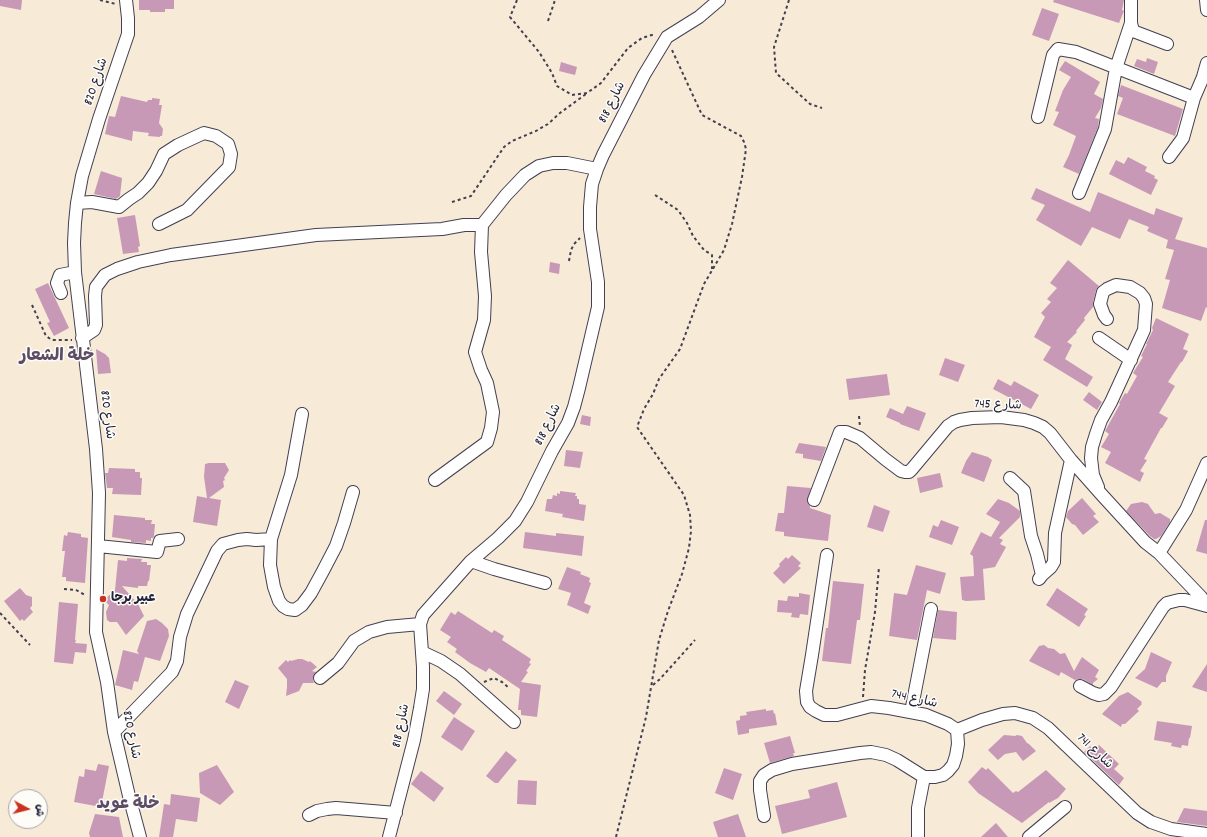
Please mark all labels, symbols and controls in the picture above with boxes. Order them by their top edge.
street label: شارع 820 [82,56,112,108]
street label: شارع 818 [596,80,630,126]
district label: خلة الشعار [20,348,94,368]
street label: شارع 820 [95,390,117,440]
street label: شارع 745 [974,397,1022,415]
street label: شارع 818 [532,402,566,448]
place label: عبير برجا [111,591,155,607]
marker: عبير برجا [98,594,108,604]
street label: شارع 744 [889,687,939,713]
street label: شارع 818 [390,703,414,749]
street label: شارع 820 [118,709,142,761]
street label: شارع 741 [1073,731,1115,773]
north arrow [8,789,48,829]
district label: خلة عويد [96,796,160,816]
text: ش [30,803,48,817]

